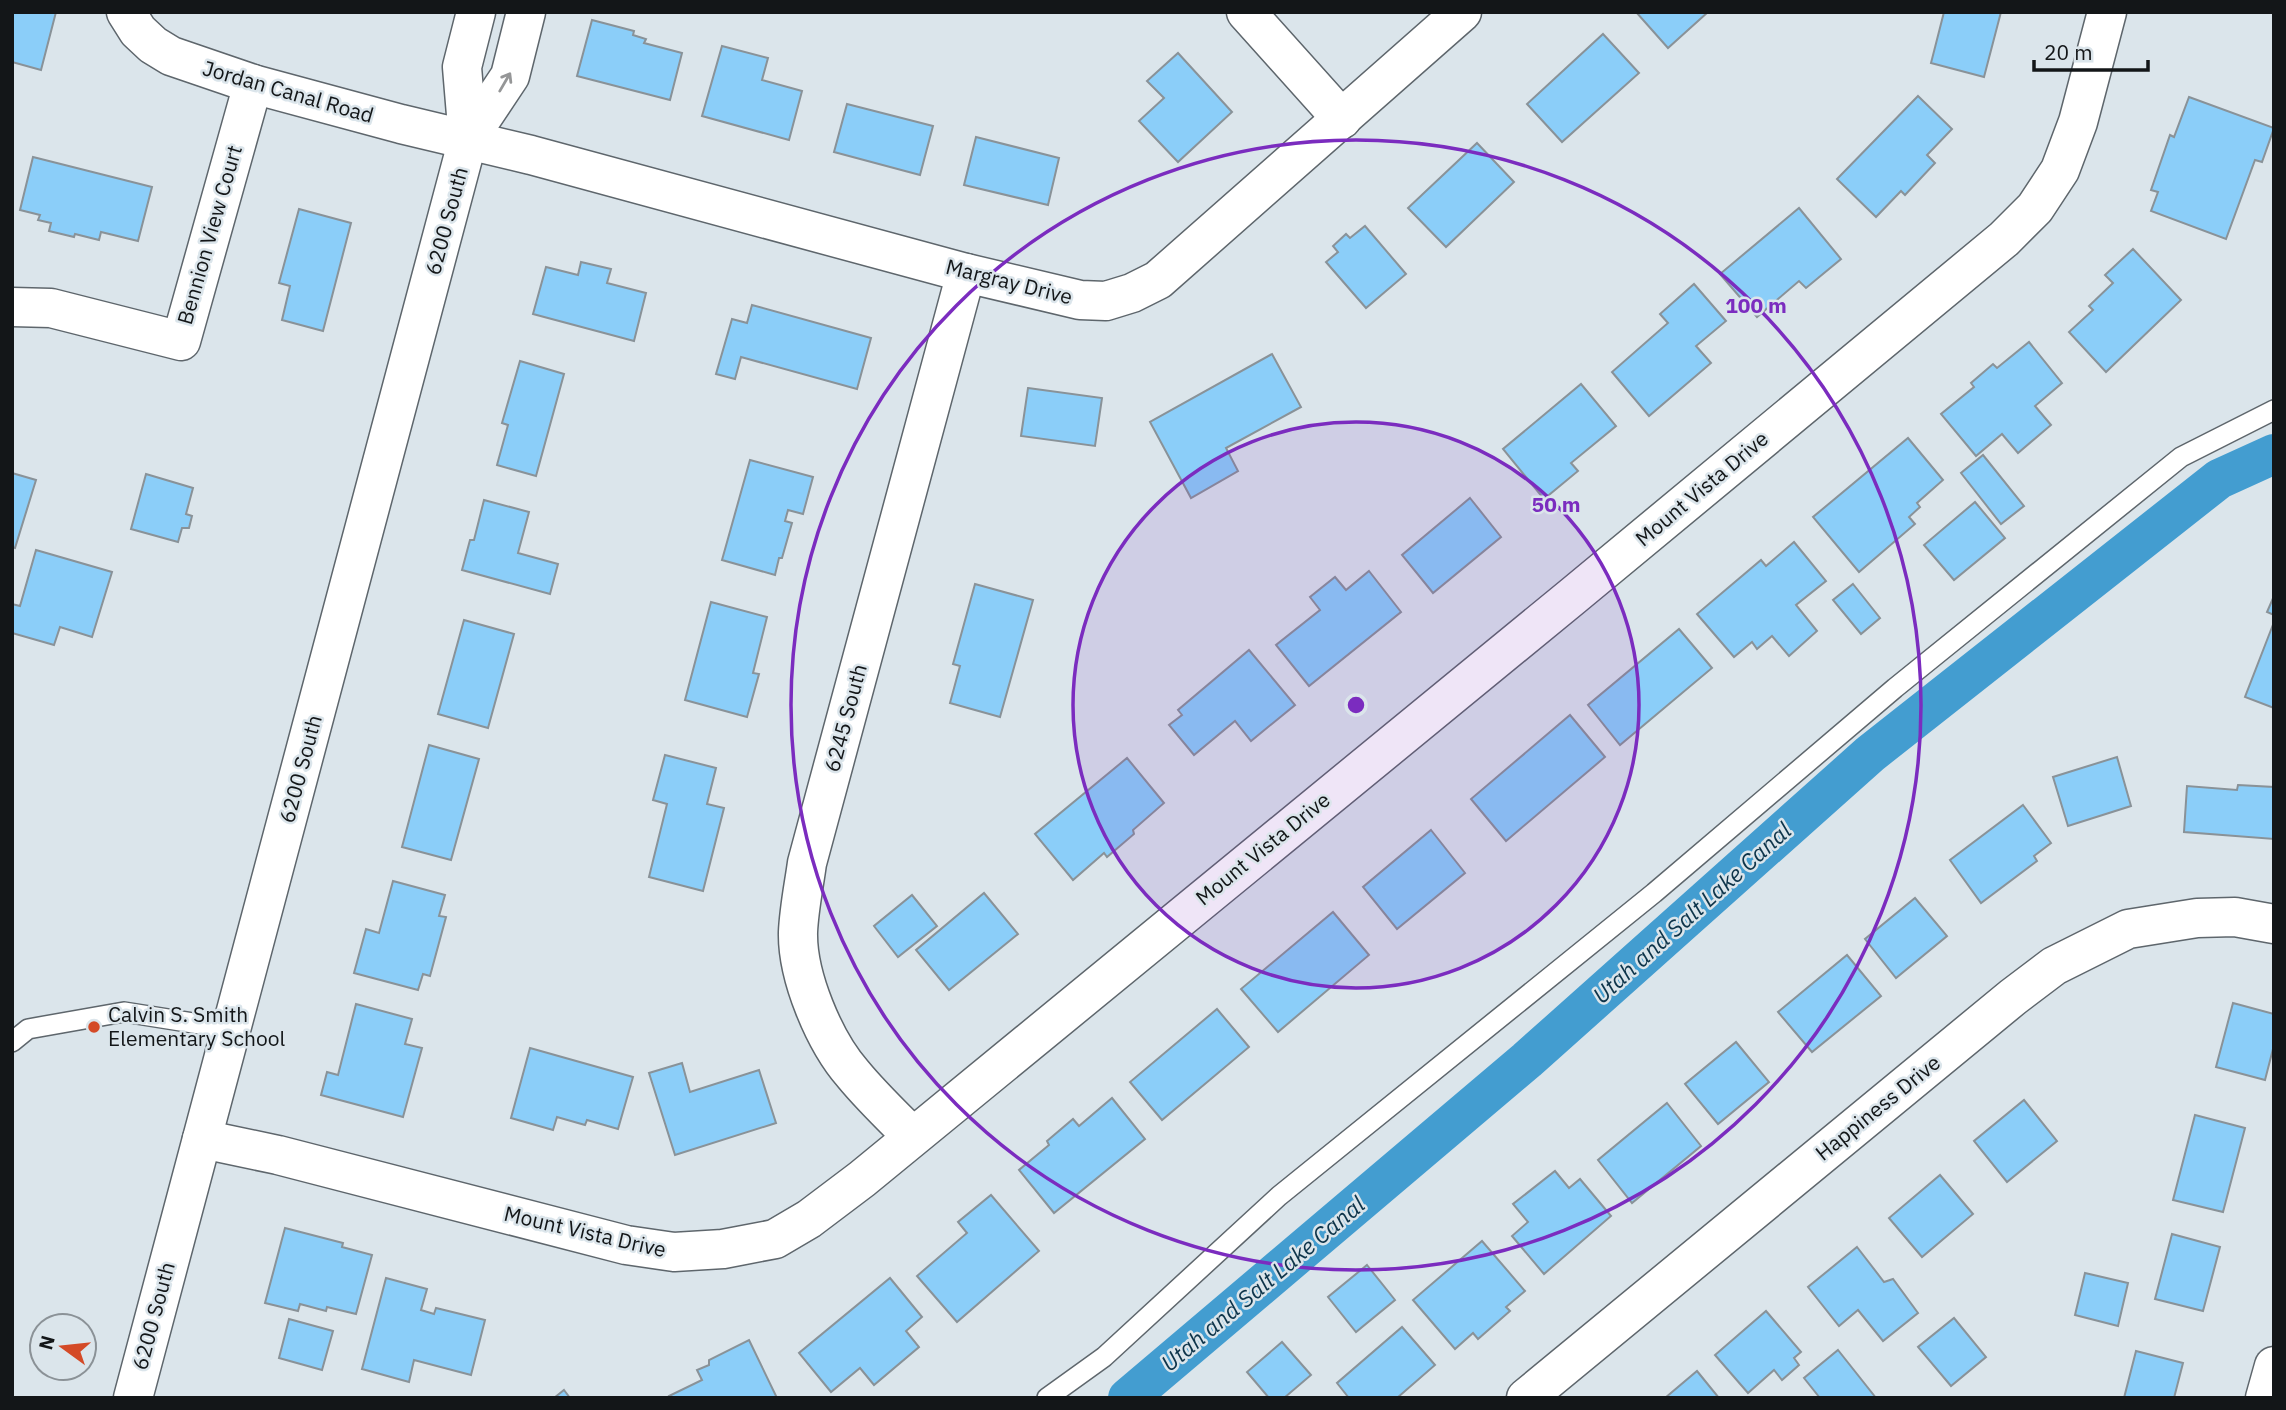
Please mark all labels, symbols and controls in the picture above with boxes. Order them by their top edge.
scale bar [2034,28,2148,72]
text: 20 m [2044,38,2093,66]
street label: Jordan Canal Road [199,53,377,129]
one-way arrow [498,72,512,92]
street label: Bennion View Court [170,142,248,328]
street label: 6200 South [418,164,474,278]
street label: Margray Drive [943,252,1075,310]
text: 100 m [1725,291,1787,319]
street label: Mount Vista Drive [1629,424,1774,552]
text: 50 m [1532,490,1580,518]
street label: 6245 South [817,661,873,775]
centre of rings [1344,693,1368,717]
street label: 6200 South [272,712,328,826]
street label: Mount Vista Drive [1189,785,1335,911]
water label: Utah and Salt Lake Canal [1586,814,1798,1009]
place label: Calvin S. Smith Elementary School [108,1000,285,1052]
marker: Calvin S. Smith Elementary School [86,1019,102,1035]
street label: Happiness Drive [1809,1048,1946,1166]
water label: Utah and Salt Lake Canal [1154,1188,1371,1377]
street label: Mount Vista Drive [501,1199,669,1263]
street label: 6200 South [125,1259,181,1373]
north arrow [28,1312,98,1382]
text: N [33,1333,60,1352]

